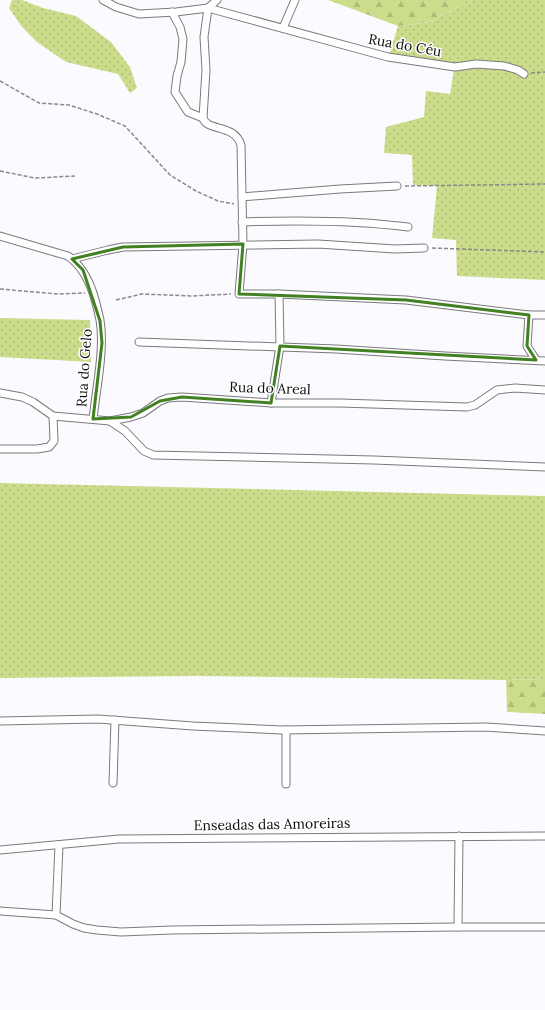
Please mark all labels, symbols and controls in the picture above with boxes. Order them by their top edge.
street label: Rua do Céu [367,30,443,60]
street label: Rua do Gelo [72,328,96,408]
street label: Rua do Areal [229,378,311,398]
street label: Enseadas das Amoreiras [194,814,350,834]

